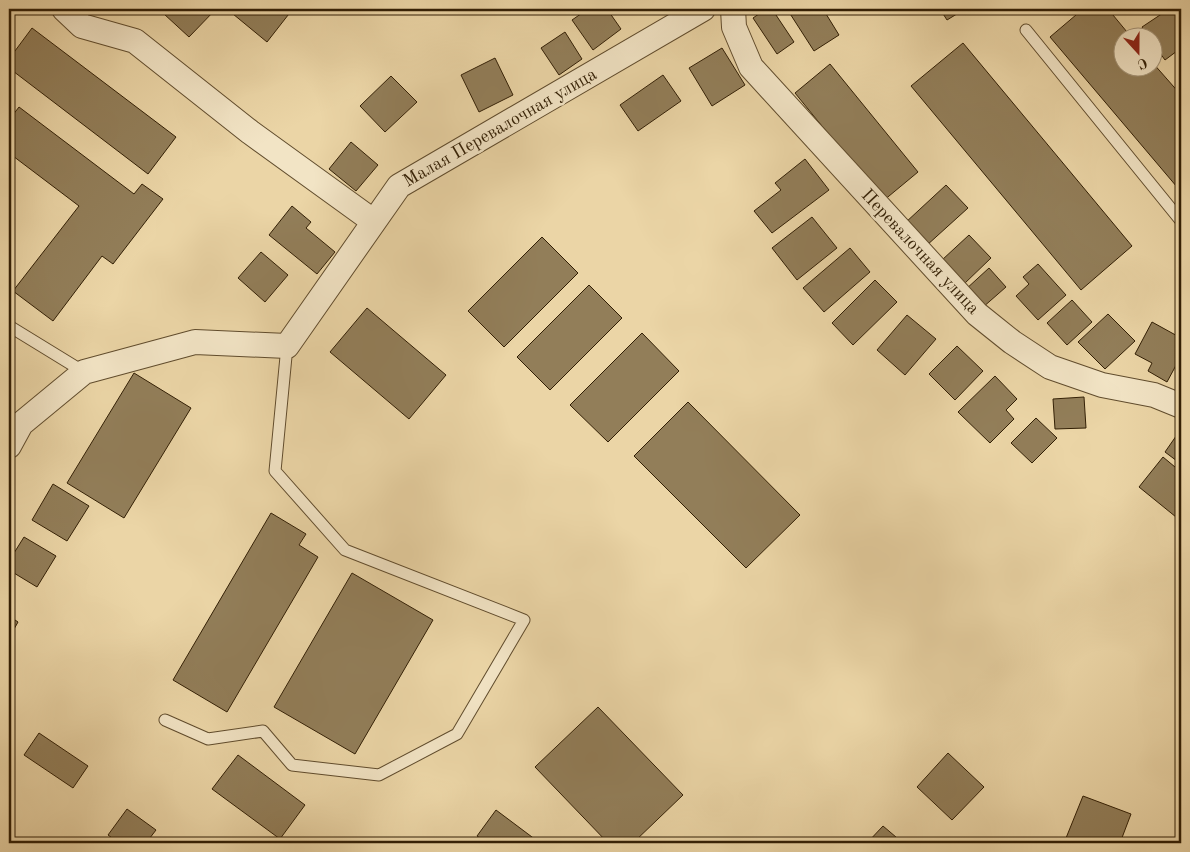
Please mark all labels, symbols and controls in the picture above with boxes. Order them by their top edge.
north arrow [1112,28,1162,78]
text: С [1135,55,1149,71]
street label: Малая Перевалочная улица [400,65,600,191]
street label: Перевалочная улица [858,186,983,318]

